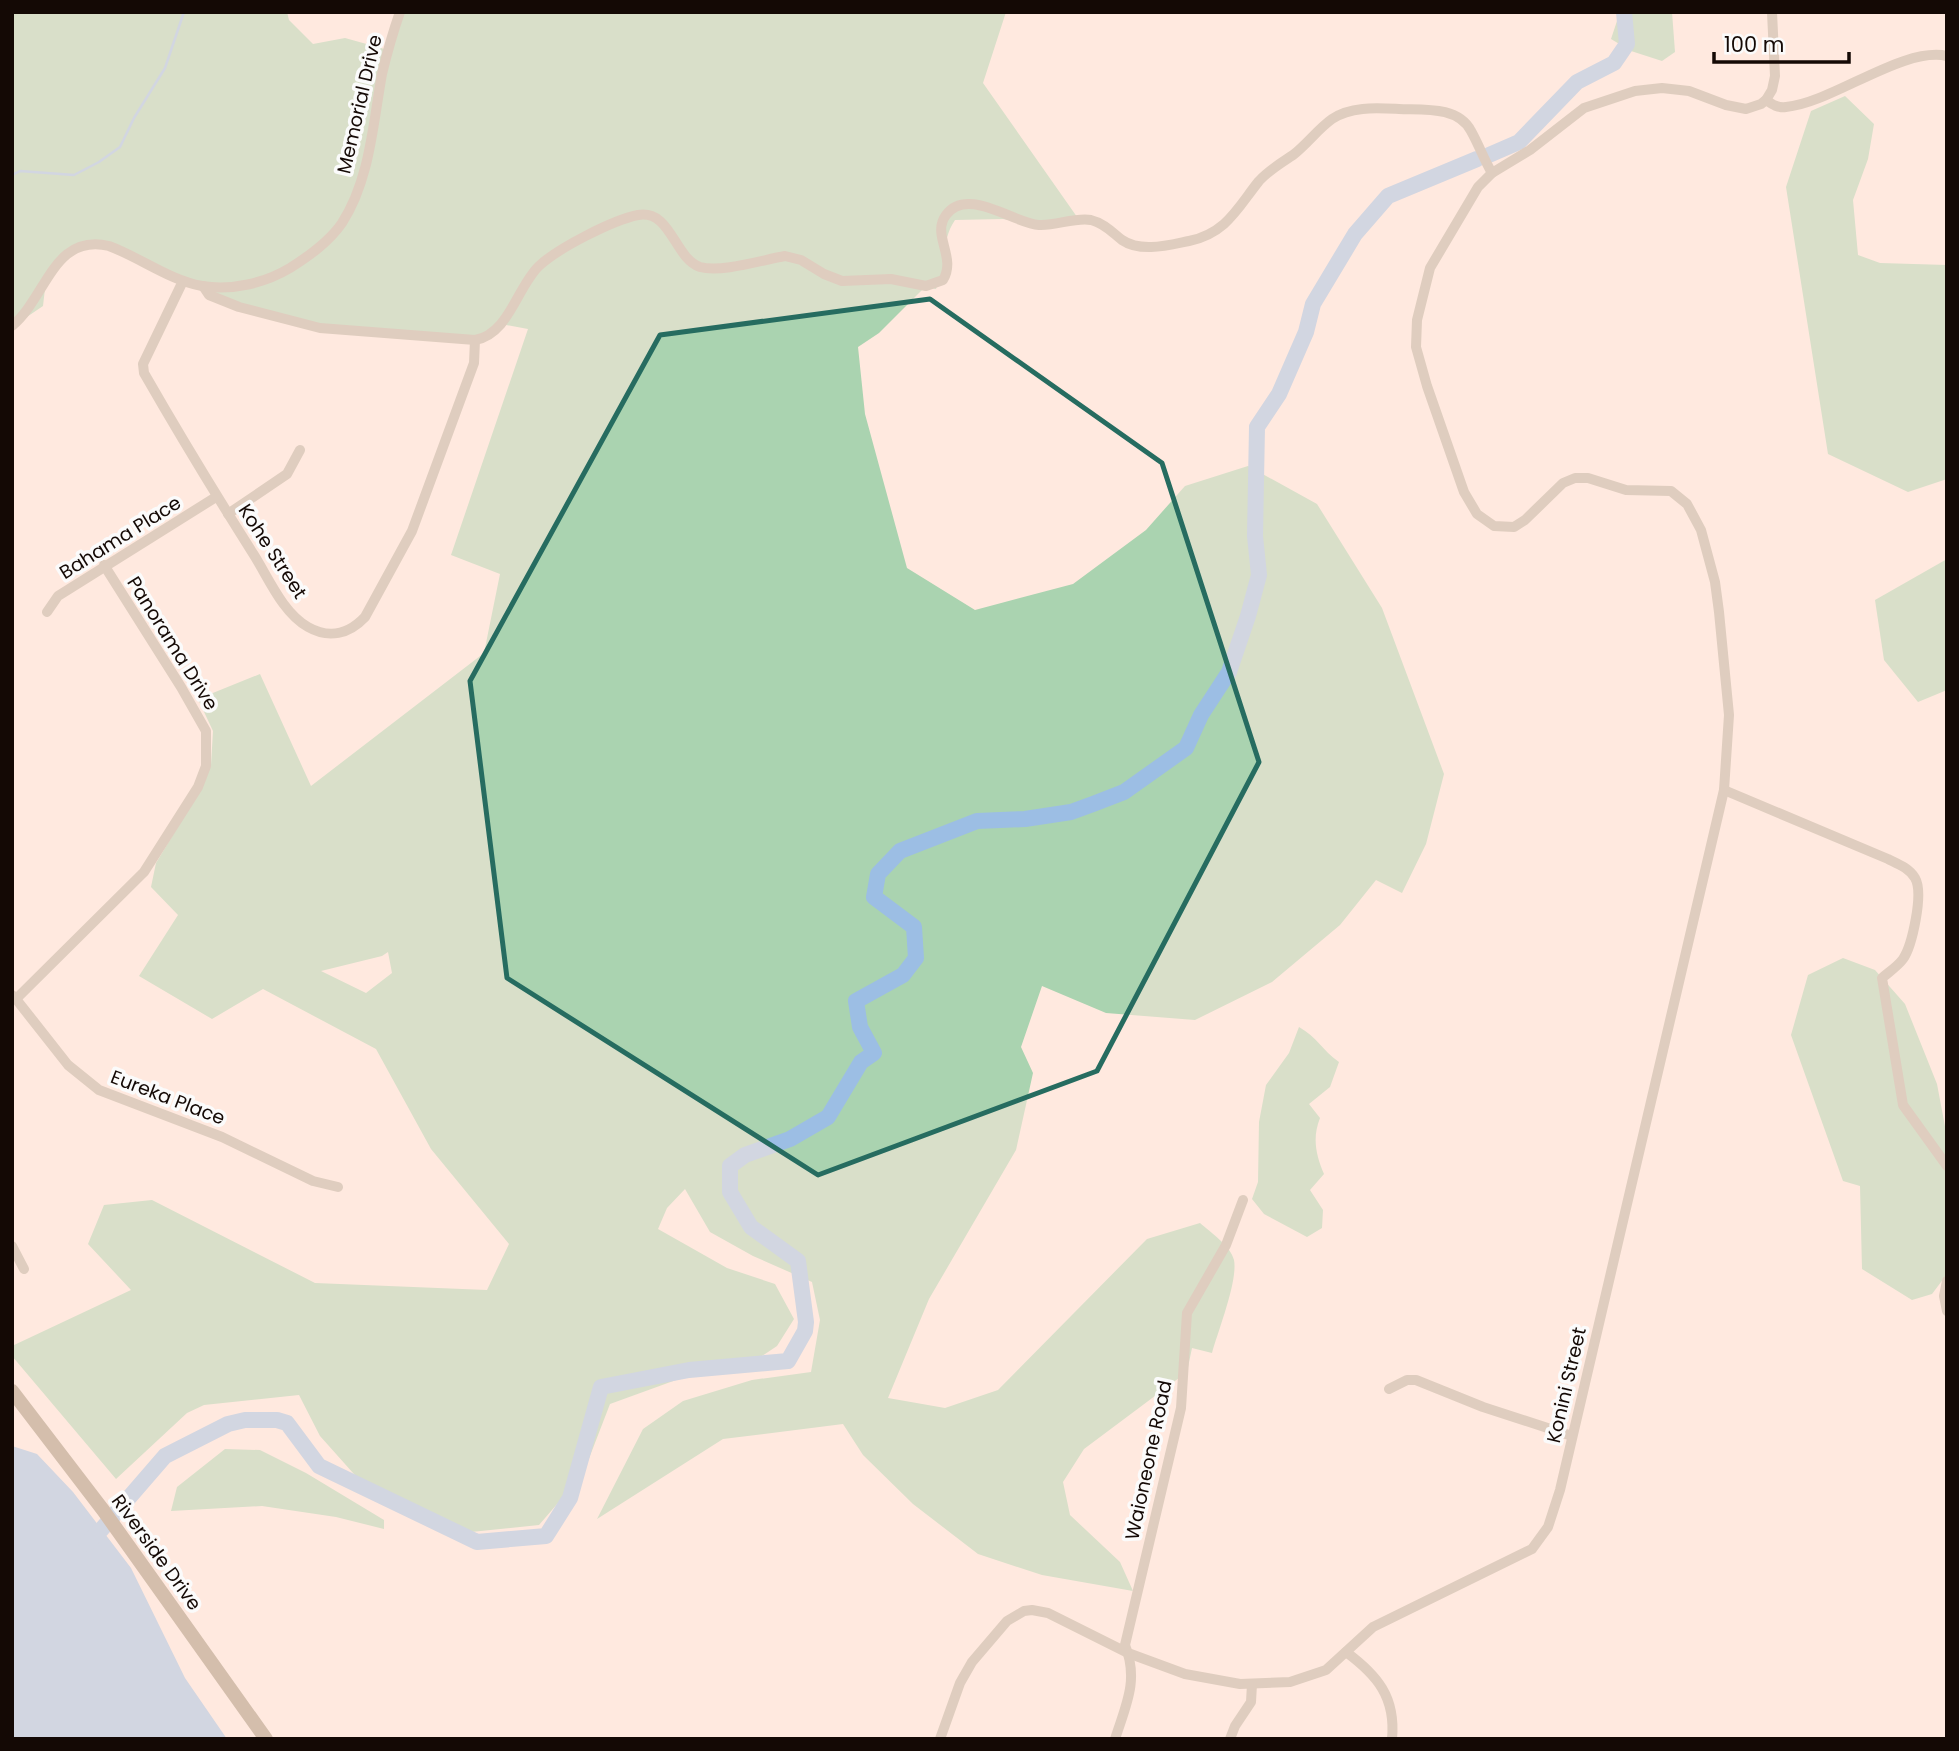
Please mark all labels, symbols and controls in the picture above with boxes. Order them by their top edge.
scale bar [1714,21,1849,65]
text: 100 m [1724,30,1784,59]
street label: Memorial Drive [330,32,389,176]
street label: Bahama Place [54,489,186,586]
street label: Kohe Street [232,499,313,604]
street label: Panorama Drive [121,571,225,715]
street label: Eureka Place [107,1063,229,1132]
street label: Konini Street [1540,1325,1593,1446]
street label: Waioneone Road [1118,1378,1179,1543]
street label: Riverside Drive [105,1489,208,1616]

